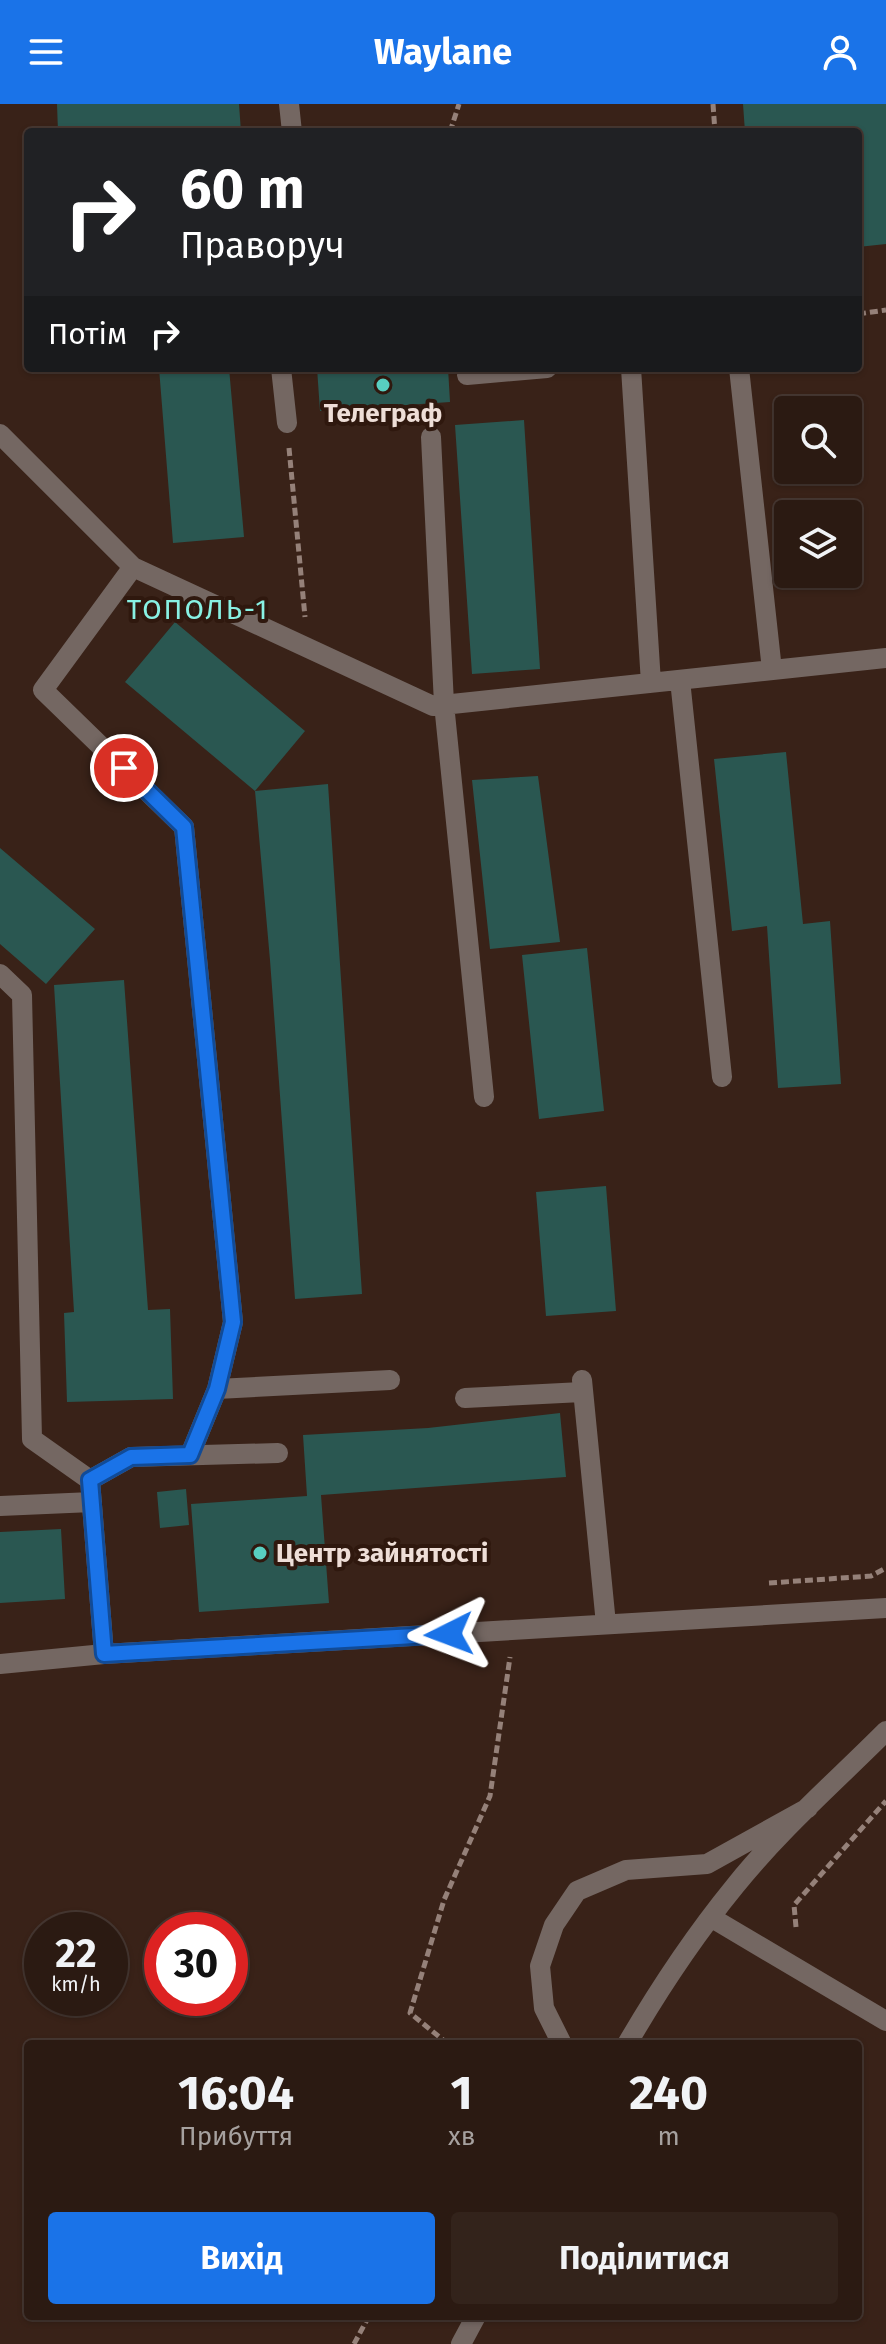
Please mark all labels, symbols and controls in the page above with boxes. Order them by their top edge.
icon: menu [24,30,68,74]
text: Waylane [374,30,512,74]
icon: person [818,30,862,74]
text: 60 m [180,156,305,223]
icon: right [48,160,152,264]
text: Праворуч [180,224,345,268]
icon: right [143,312,187,356]
text: Потім [48,316,127,352]
marker: Телеграф [374,376,392,394]
map controls [774,396,862,588]
button: search [774,396,862,484]
place label: Телеграф [324,398,442,429]
button: layers [774,500,862,588]
district label: ТОПОЛЬ-1 [127,593,269,626]
pin [90,734,158,802]
icon: arrive [102,746,146,790]
place label: Центр зайнятості [276,1538,488,1569]
marker: Центр зайнятості [251,1544,269,1562]
position arrow [407,1592,491,1676]
speed limit sign: 30 [144,1912,248,2016]
text: 22 [55,1930,97,1978]
text: km/h [51,1972,101,1996]
text: 16:04 [178,2064,294,2122]
text: 1 [451,2064,473,2122]
text: 240 [629,2064,708,2122]
text: Прибуття [179,2121,293,2152]
text: хв [448,2121,475,2152]
text: m [658,2121,680,2152]
button: Вихід [48,2212,435,2304]
button: Поділитися [451,2212,838,2304]

